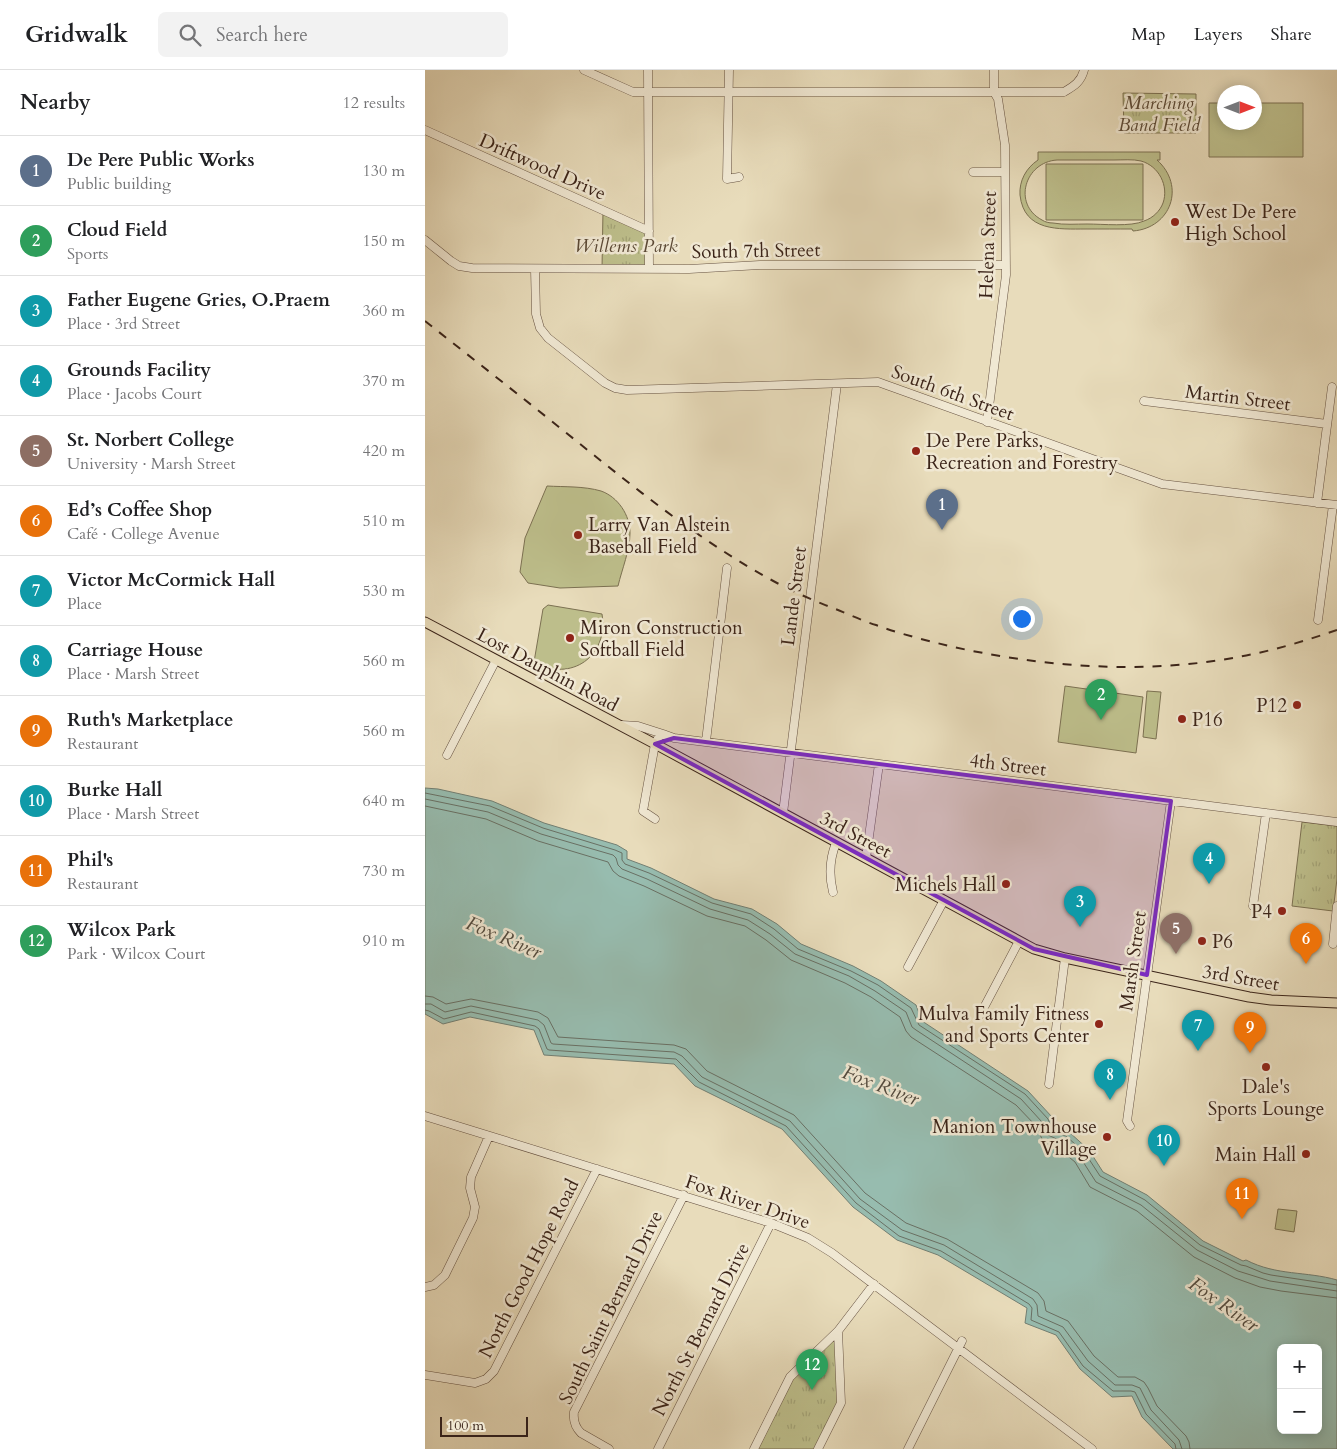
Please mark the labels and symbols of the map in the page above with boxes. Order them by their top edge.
north arrow [1217,85,1262,130]
park label: Marching Band Field [1118,90,1201,138]
street label: Driftwood Drive [475,127,610,207]
street label: Helena Street [973,191,1003,299]
place label: West De Pere High School [1184,199,1297,247]
marker: West De Pere High School [1169,216,1181,228]
park label: Willems Park [574,233,678,259]
street label: South 7th Street [691,237,821,265]
street label: South 6th Street [888,359,1018,427]
street label: Martin Street [1184,379,1292,417]
place label: De Pere Parks, Recreation and Forestry [926,428,1118,476]
marker: De Pere Parks, Recreation and Forestry [910,445,922,457]
pin: 1 [926,489,958,530]
place label: Larry Van Alstein Baseball Field [588,512,730,560]
marker: Larry Van Alstein Baseball Field [572,529,584,541]
street label: Lande Street [775,545,813,647]
your location [1009,606,1035,632]
place label: Miron Construction Softball Field [580,615,743,663]
street label: Lost Dauphin Road [472,622,623,718]
marker: Miron Construction Softball Field [564,632,576,644]
pin: 2 [1085,679,1117,720]
place label: P12 [1256,693,1287,719]
marker: P12 [1291,699,1303,711]
place label: P16 [1192,707,1223,733]
marker: P16 [1176,713,1188,725]
street label: 4th Street [968,747,1048,783]
street label: 3rd Street [815,805,896,865]
pin: 4 [1193,843,1225,884]
place label: Michels Hall [895,872,996,898]
marker: Michels Hall [1000,878,1012,890]
pin: 3 [1064,886,1096,927]
place label: P4 [1251,899,1272,925]
marker: P4 [1276,905,1288,917]
water label: Fox River [462,909,547,966]
street label: Marsh Street [1113,909,1153,1013]
pin: 5 [1160,913,1192,954]
pin: 6 [1290,923,1322,964]
place label: P6 [1212,929,1233,955]
marker: P6 [1196,935,1208,947]
street label: 3rd Street [1200,958,1281,998]
place label: Mulva Family Fitness and Sports Center [918,1001,1089,1049]
pin: 7 [1182,1010,1214,1051]
pin: 9 [1234,1012,1266,1053]
marker: Mulva Family Fitness and Sports Center [1093,1018,1105,1030]
water label: Fox River [839,1059,924,1113]
pin: 8 [1094,1059,1126,1100]
marker: Dale's Sports Lounge [1260,1061,1272,1073]
place label: Dale's Sports Lounge [1208,1074,1324,1122]
place label: Manion Townhouse Village [932,1114,1097,1162]
pin: 10 [1148,1125,1180,1166]
marker: Manion Townhouse Village [1101,1131,1113,1143]
place label: Main Hall [1215,1142,1296,1168]
marker: Main Hall [1300,1148,1312,1160]
street label: Fox River Drive [682,1168,814,1235]
street label: North Good Hope Road [472,1175,585,1362]
pin: 11 [1226,1178,1258,1219]
street label: South Saint Bernard Drive [553,1206,669,1409]
street label: North St Bernard Drive [646,1238,756,1421]
water label: Fox River [1183,1271,1265,1339]
pin: 12 [796,1349,828,1390]
scale bar [440,1414,527,1437]

